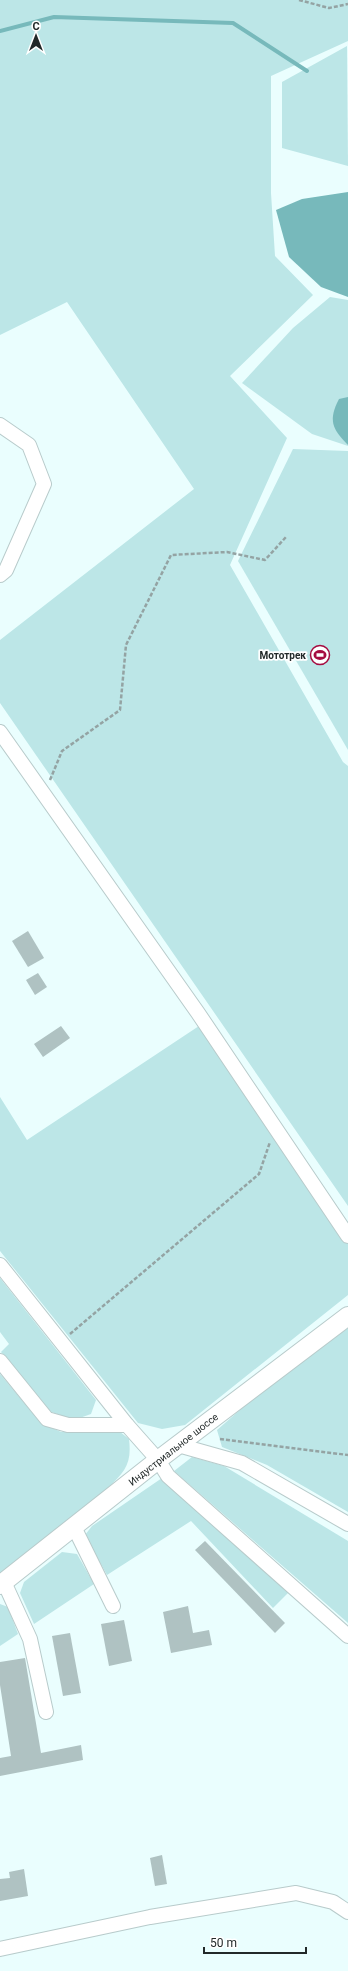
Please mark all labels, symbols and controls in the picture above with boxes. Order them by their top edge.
north arrow [16,16,56,56]
text: С [32,20,40,33]
sports icon: Мототрек [309,644,331,666]
place label: Мототрек [260,650,306,661]
street label: Индустриальное шоссе [126,1411,220,1488]
scale bar [204,1929,306,1955]
text: 50 m [210,1936,237,1950]

